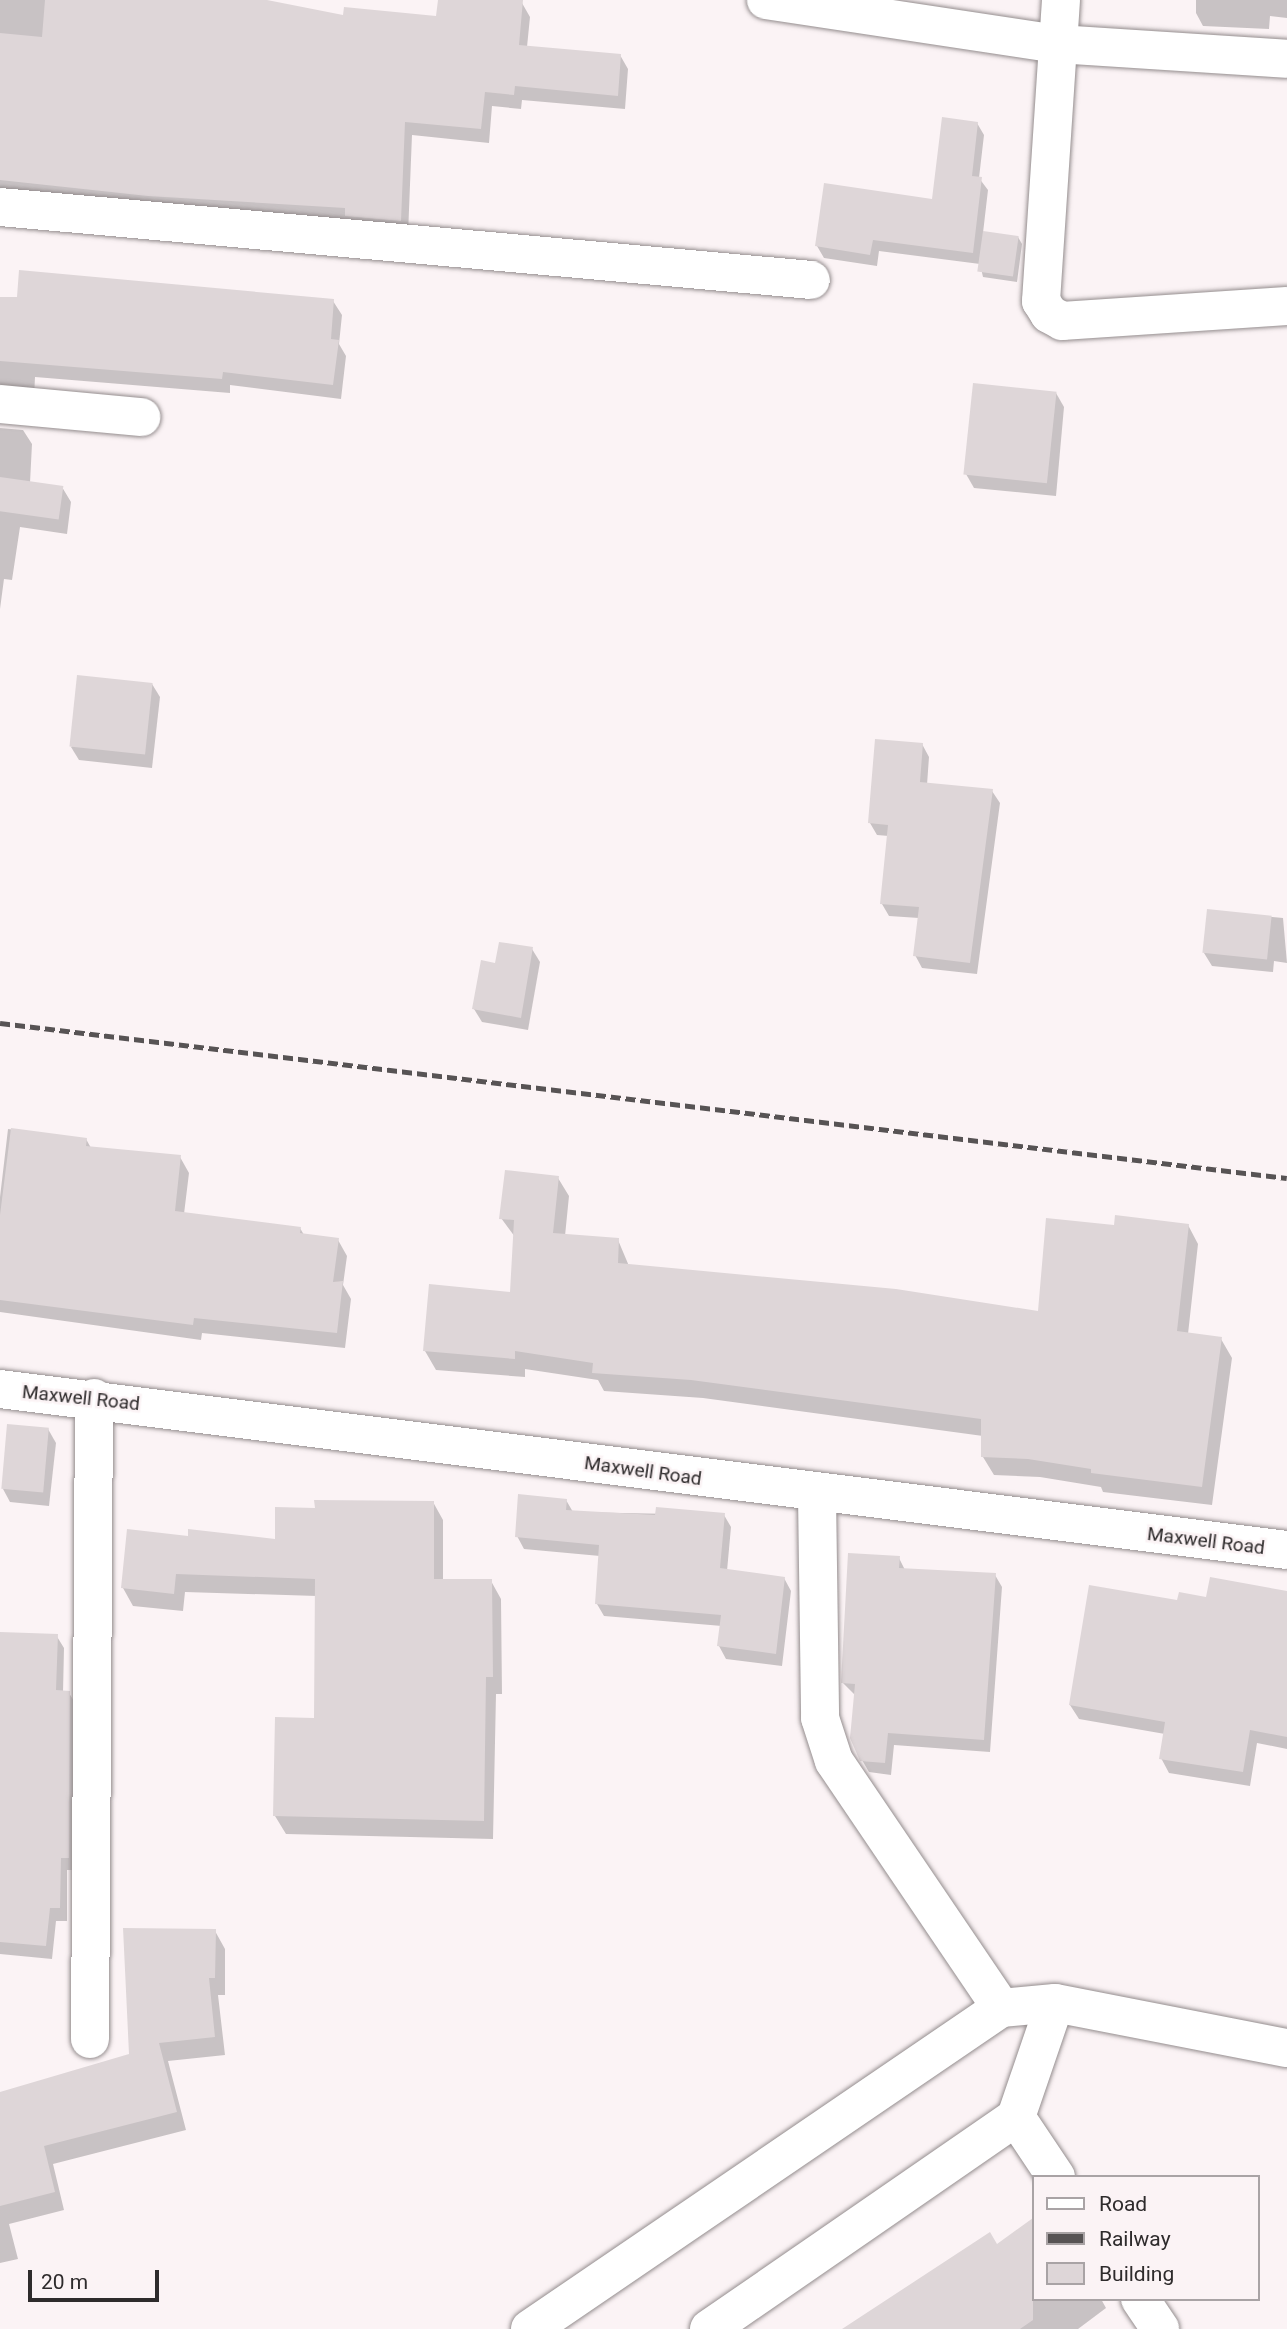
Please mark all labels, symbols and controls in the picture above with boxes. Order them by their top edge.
street label: Maxwell Road [21,1380,141,1416]
street label: Maxwell Road [583,1451,703,1491]
street label: Maxwell Road [1146,1522,1266,1560]
legend [1032,2175,1259,2301]
text: Road [1099,2192,1147,2216]
text: Railway [1099,2227,1171,2251]
scale bar [32,2256,163,2300]
text: Building [1099,2262,1174,2286]
text: 20 m [41,2270,88,2294]

